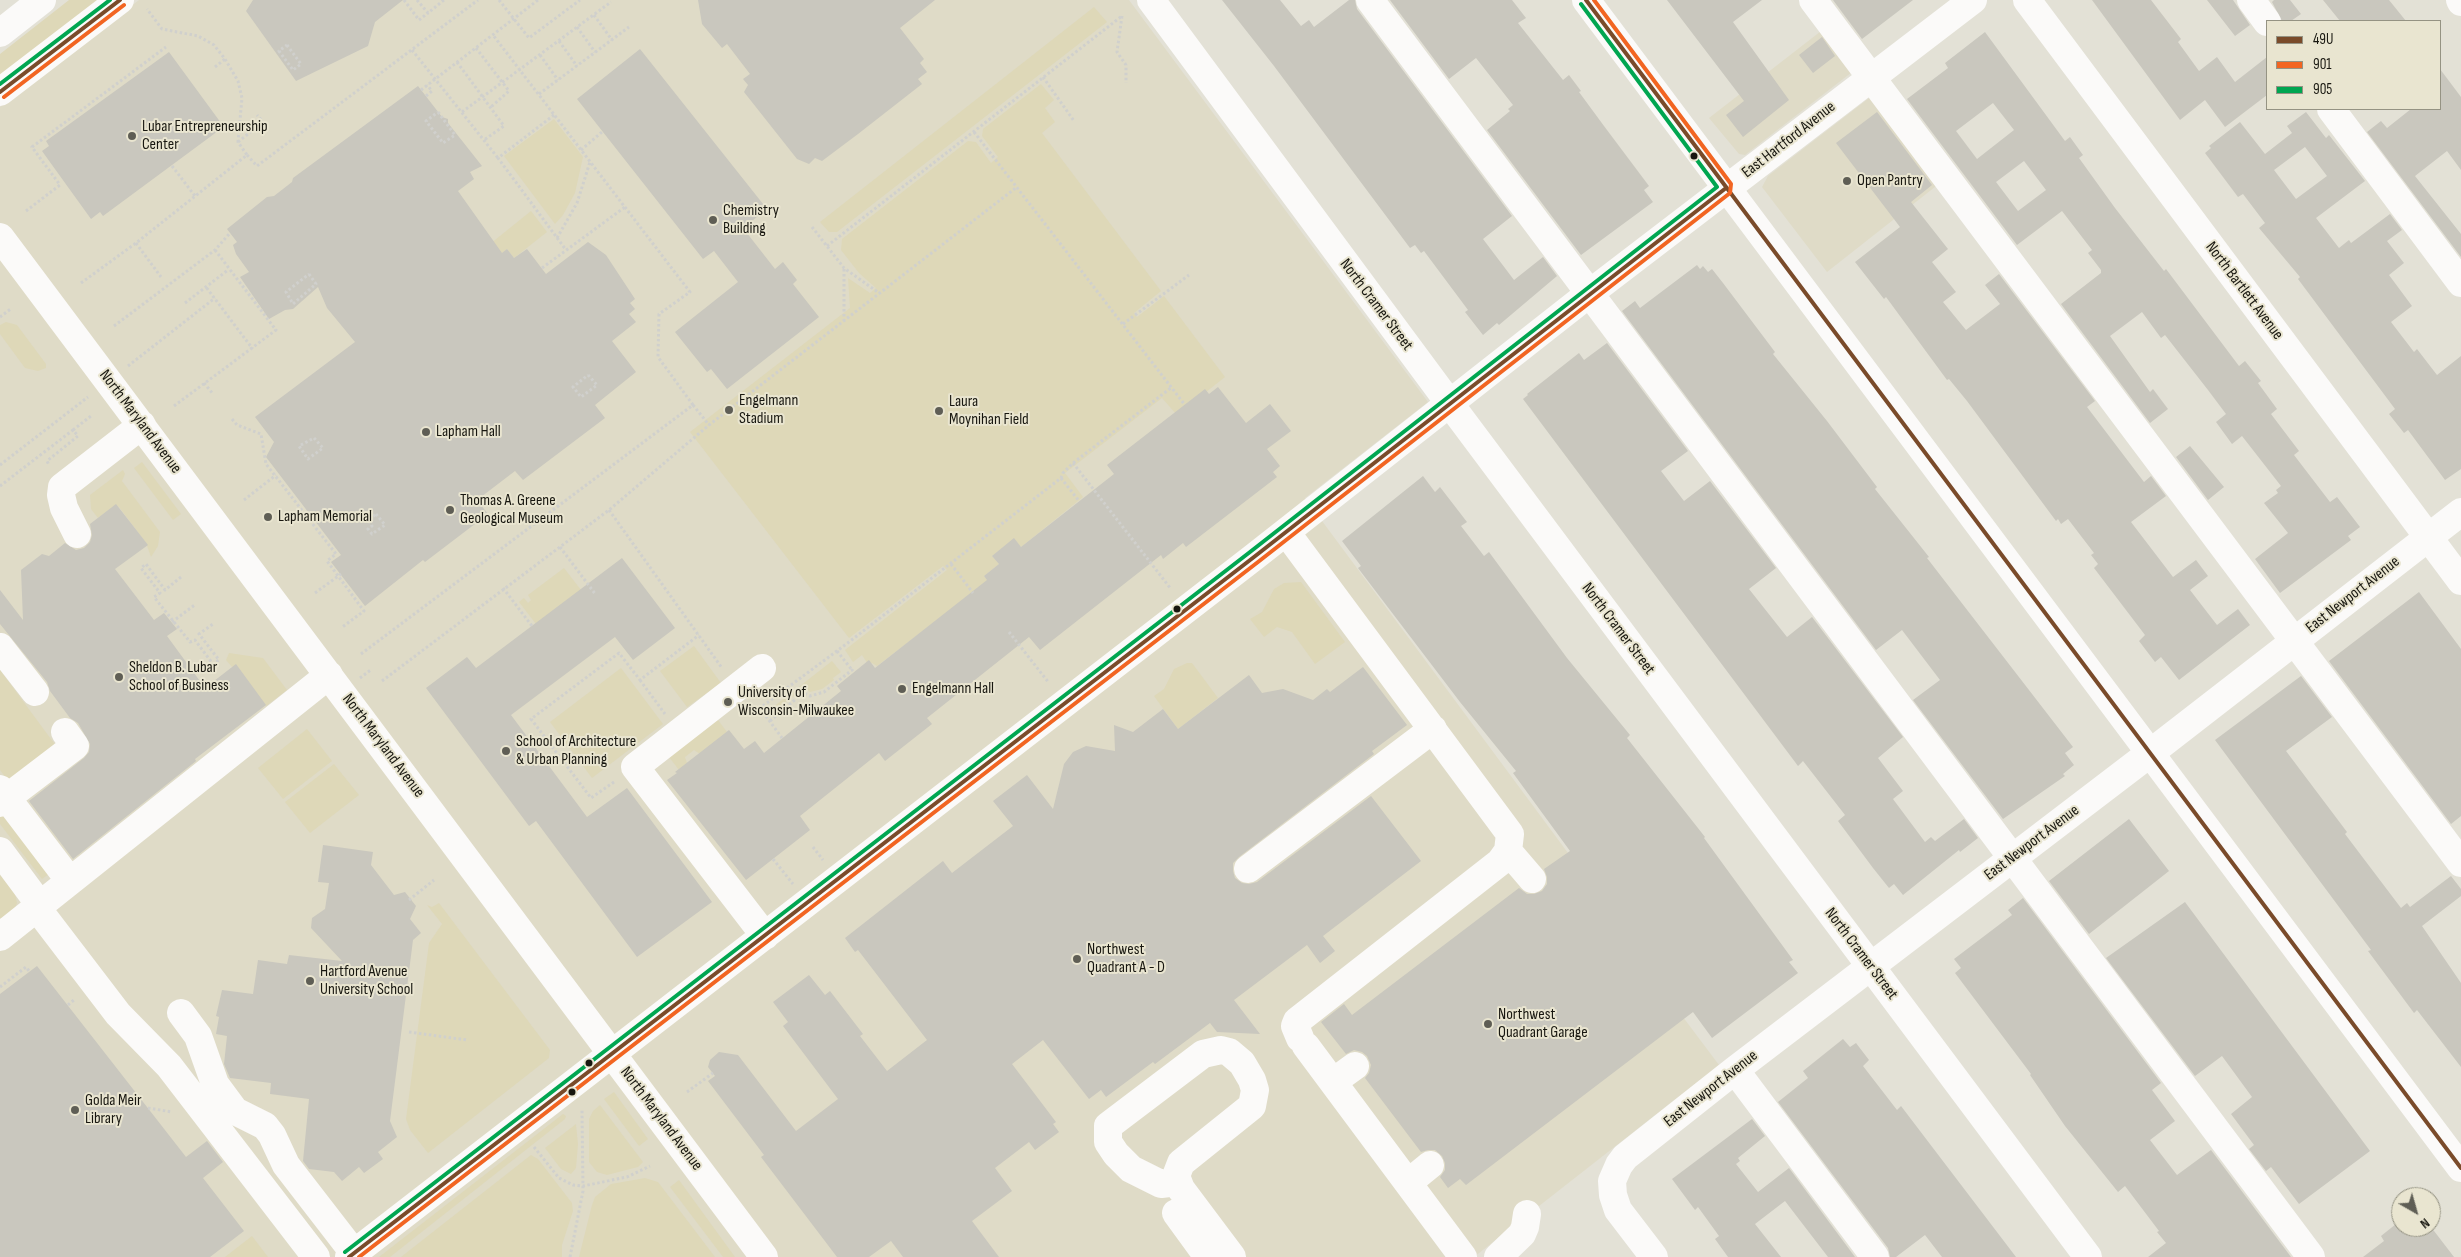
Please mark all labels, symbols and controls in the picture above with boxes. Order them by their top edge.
legend [2266,20,2441,110]
text: 49U [2313,30,2333,49]
text: 901 [2313,55,2332,74]
text: 905 [2313,80,2332,99]
street label: East Hartford Avenue [1738,98,1840,182]
place label: Lubar Entrepreneurship Center [142,117,268,155]
marker: Lubar Entrepreneurship Center [126,130,138,142]
unlabelled marker [1689,151,1699,161]
place label: Open Pantry [1857,171,1923,191]
marker: Open Pantry [1841,175,1853,187]
place label: Chemistry Building [723,201,779,239]
marker: Chemistry Building [707,214,719,226]
street label: North Bartlett Avenue [2201,238,2287,344]
street label: North Cramer Street [1335,255,1417,355]
street label: North Maryland Avenue [95,366,185,478]
place label: Engelmann Stadium [739,391,798,429]
place label: Laura Moynihan Field [949,392,1029,430]
marker: Engelmann Stadium [723,404,735,416]
marker: Laura Moynihan Field [933,405,945,417]
place label: Lapham Hall [436,422,501,442]
marker: Lapham Hall [420,426,432,438]
place label: Thomas A. Greene Geological Museum [460,491,563,529]
marker: Thomas A. Greene Geological Museum [444,504,456,516]
place label: Lapham Memorial [278,507,372,527]
marker: Lapham Memorial [262,511,274,523]
street label: East Newport Avenue [2302,552,2404,638]
street label: North Cramer Street [1577,579,1659,679]
unlabelled marker [1172,604,1182,614]
place label: Sheldon B. Lubar School of Business [129,658,229,696]
marker: Sheldon B. Lubar School of Business [113,671,125,683]
place label: Engelmann Hall [912,679,994,699]
place label: University of Wisconsin-Milwaukee [738,683,854,721]
marker: Engelmann Hall [896,683,908,695]
street label: North Maryland Avenue [338,690,428,802]
marker: University of Wisconsin-Milwaukee [722,696,734,708]
place label: School of Architecture & Urban Planning [516,732,636,770]
marker: School of Architecture & Urban Planning [500,745,512,757]
street label: East Newport Avenue [1981,801,2083,885]
street label: North Cramer Street [1820,904,1902,1004]
place label: Northwest Quadrant A - D [1087,940,1165,978]
marker: Northwest Quadrant A - D [1071,953,1083,965]
place label: Hartford Avenue University School [320,962,413,1000]
marker: Hartford Avenue University School [304,975,316,987]
place label: Northwest Quadrant Garage [1498,1005,1588,1043]
marker: Northwest Quadrant Garage [1482,1018,1494,1030]
street label: East Newport Avenue [1660,1046,1762,1132]
unlabelled marker [584,1058,594,1068]
street label: North Maryland Avenue [616,1063,706,1175]
unlabelled marker [567,1087,577,1097]
place label: Golda Meir Library [85,1091,142,1129]
marker: Golda Meir Library [69,1104,81,1116]
north arrow [2391,1187,2441,1237]
text: N [2417,1214,2433,1232]

